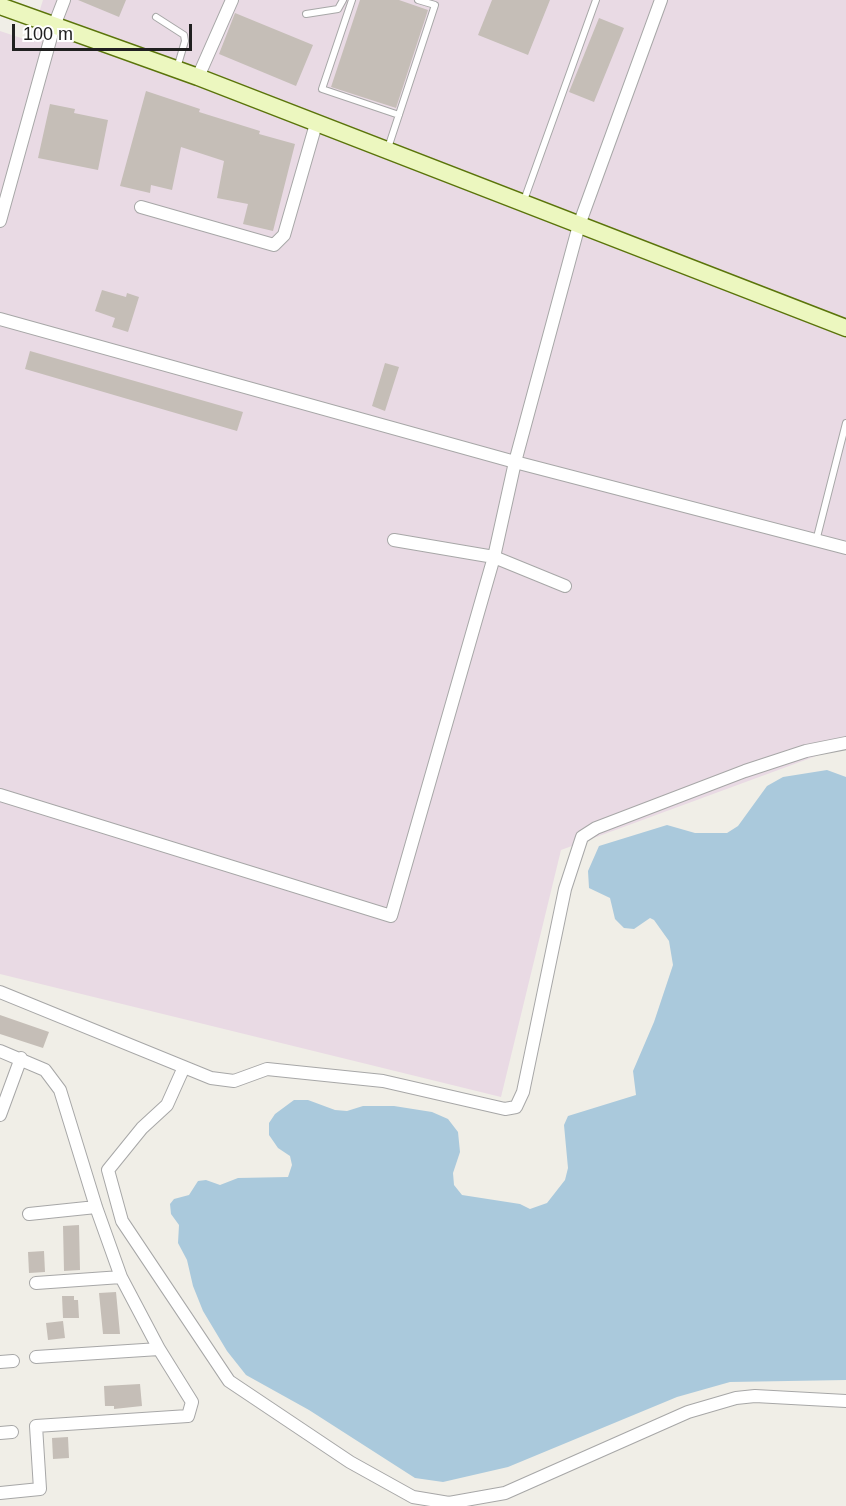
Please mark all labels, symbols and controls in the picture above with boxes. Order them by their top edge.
scale bar [15,12,195,50]
text: 100 m [23,24,73,44]

